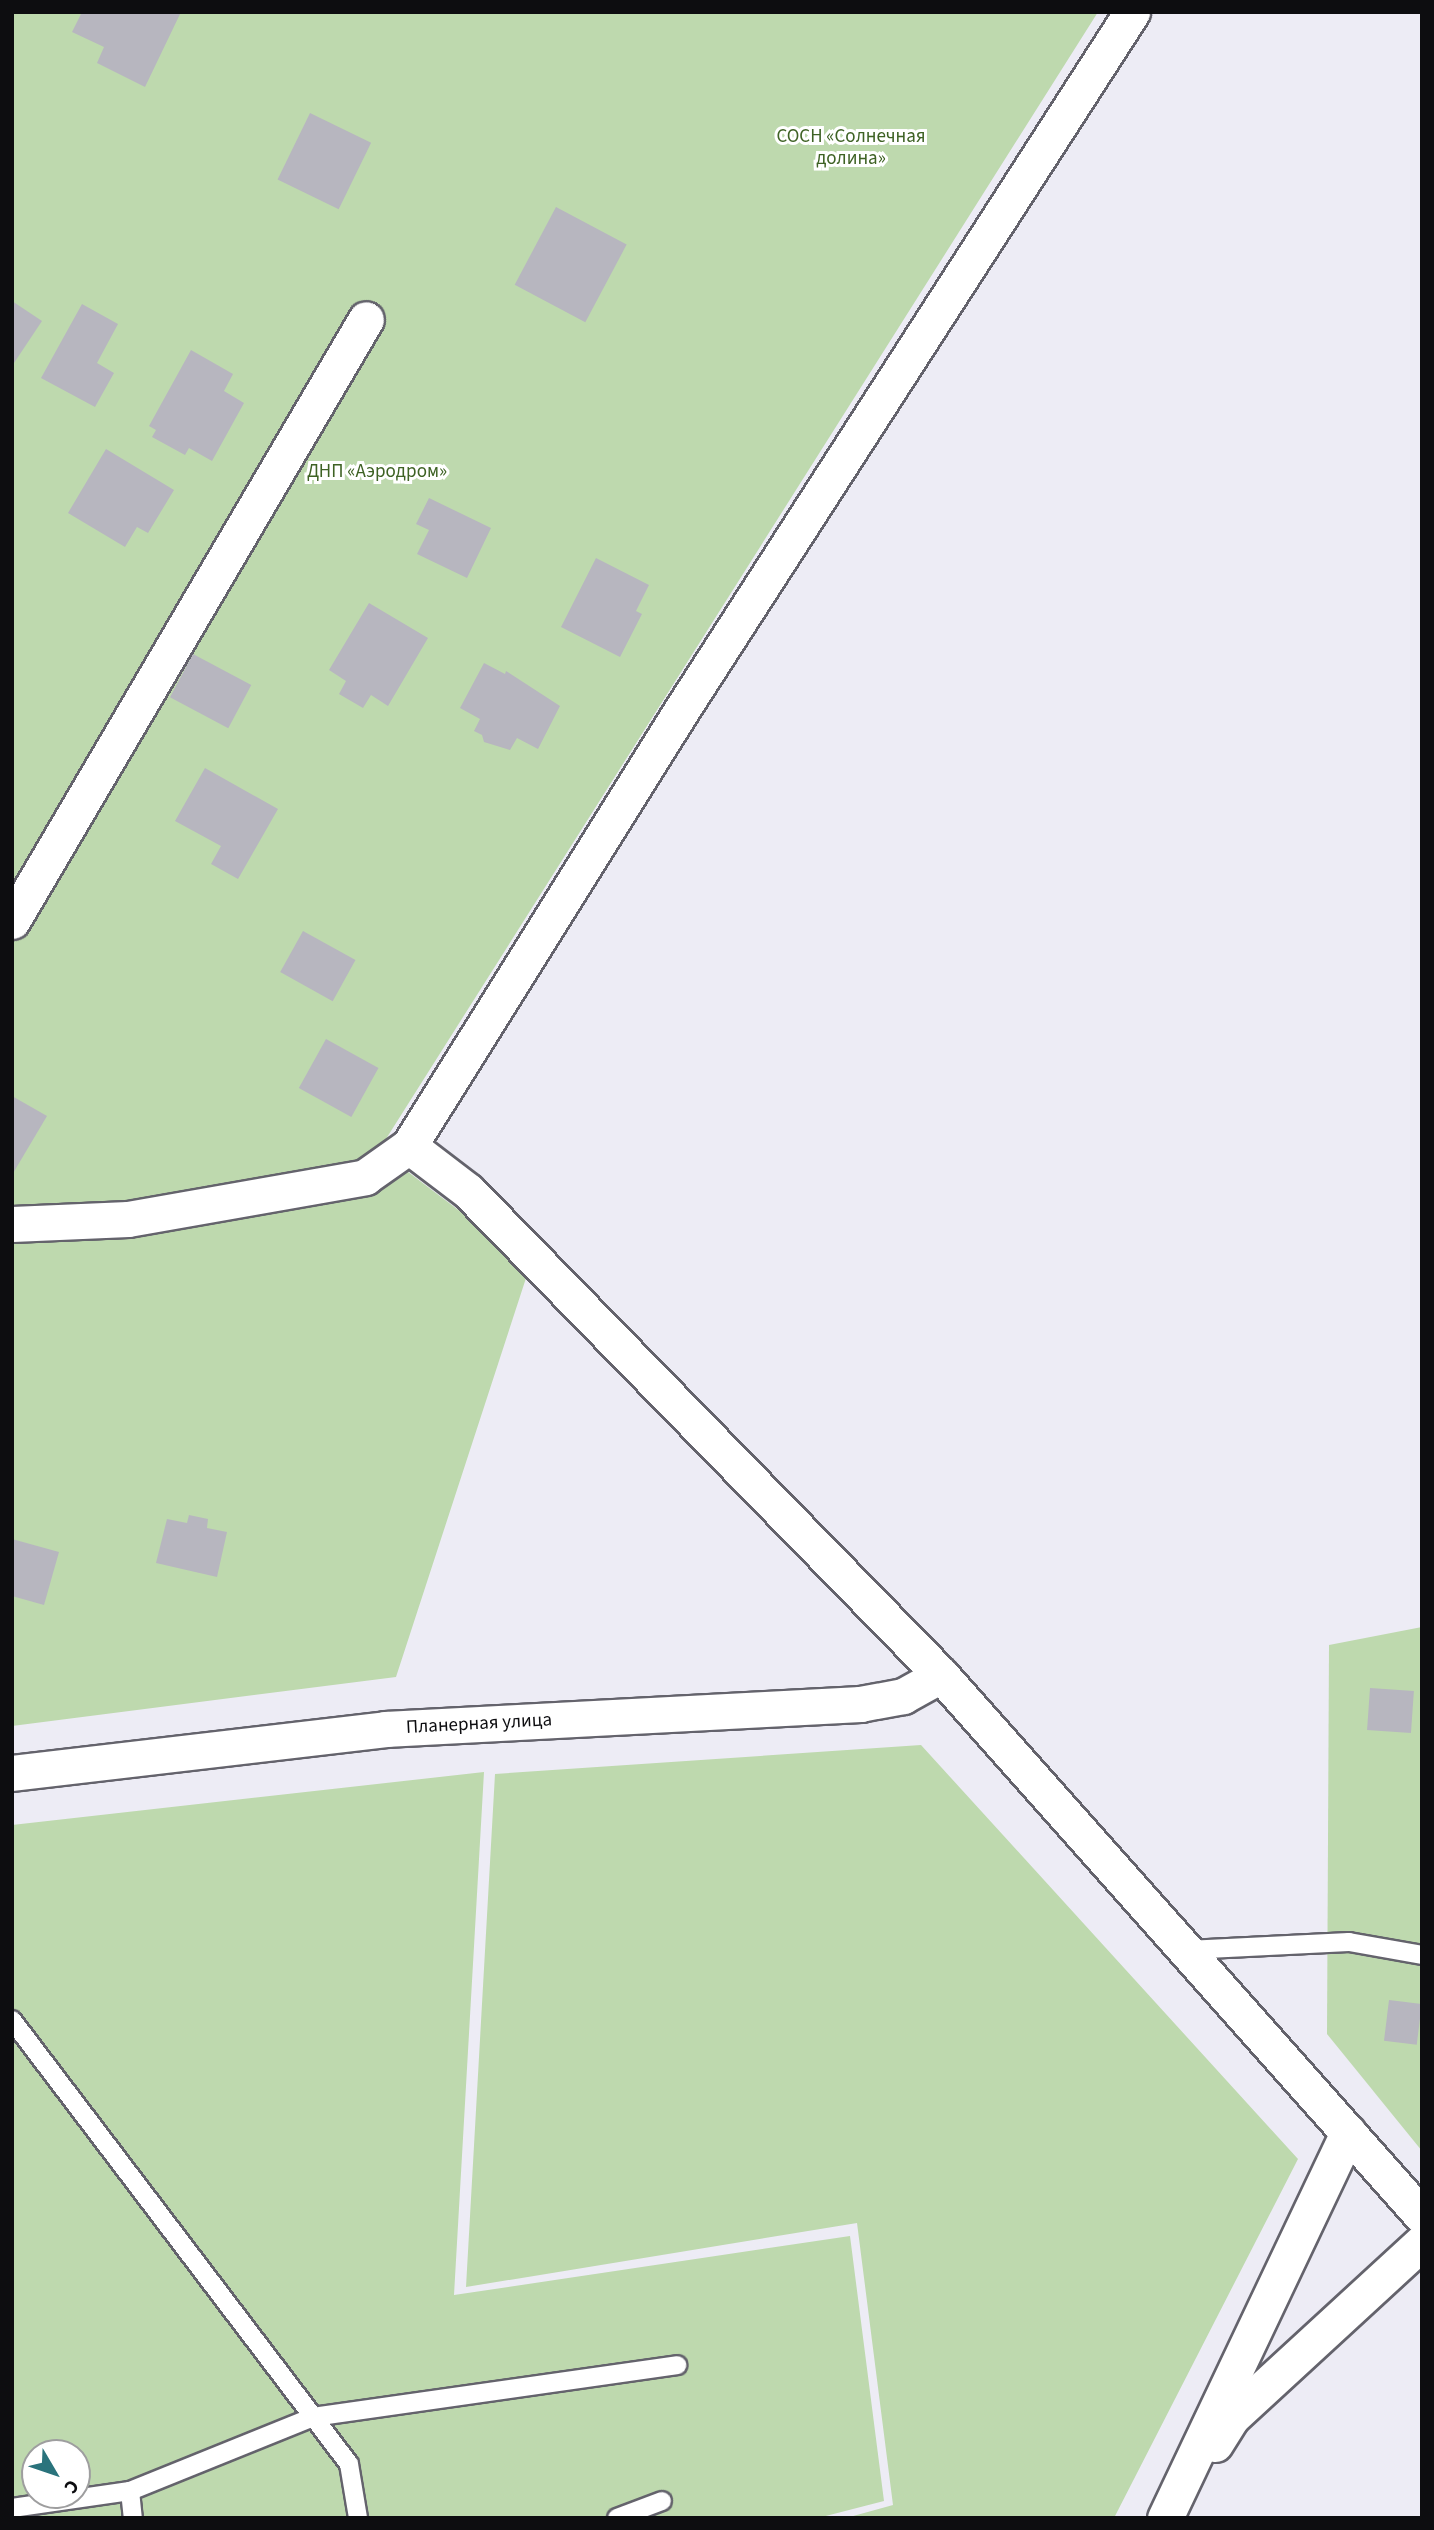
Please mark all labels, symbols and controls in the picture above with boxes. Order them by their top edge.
park label: СОСН «Солнечная долина» [776,126,926,170]
park label: ДНП «Аэродром» [307,461,447,483]
street label: Планерная улица [405,1709,553,1739]
north arrow [21,2439,91,2509]
text: С [57,2473,85,2499]

